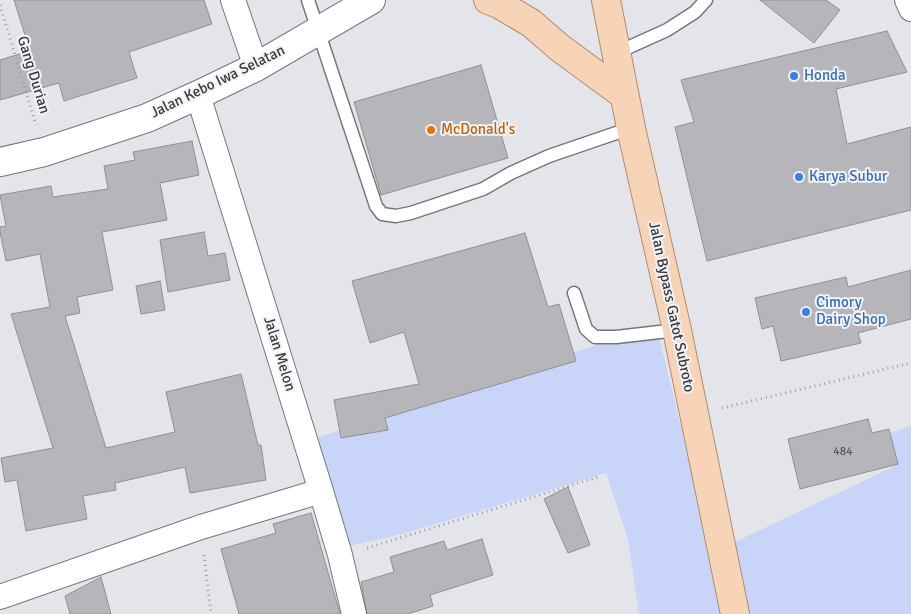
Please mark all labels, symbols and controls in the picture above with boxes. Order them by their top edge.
street label: Gang Durian [13,34,53,116]
street label: Jalan Kebo Iwa Selatan [148,42,288,122]
place label: Honda [804,67,846,85]
marker: Honda [788,70,800,82]
place label: McDonald's [441,121,515,139]
marker: McDonald's [425,124,437,136]
place label: Karya Subur [809,168,887,186]
marker: Karya Subur [793,171,805,183]
street label: Jalan Bypass Gatot Subroto [644,220,698,394]
place label: Cimory Dairy Shop [816,294,886,329]
marker: Cimory Dairy Shop [800,306,812,318]
street label: Jalan Melon [259,314,299,394]
house number: 484 [833,445,853,459]

